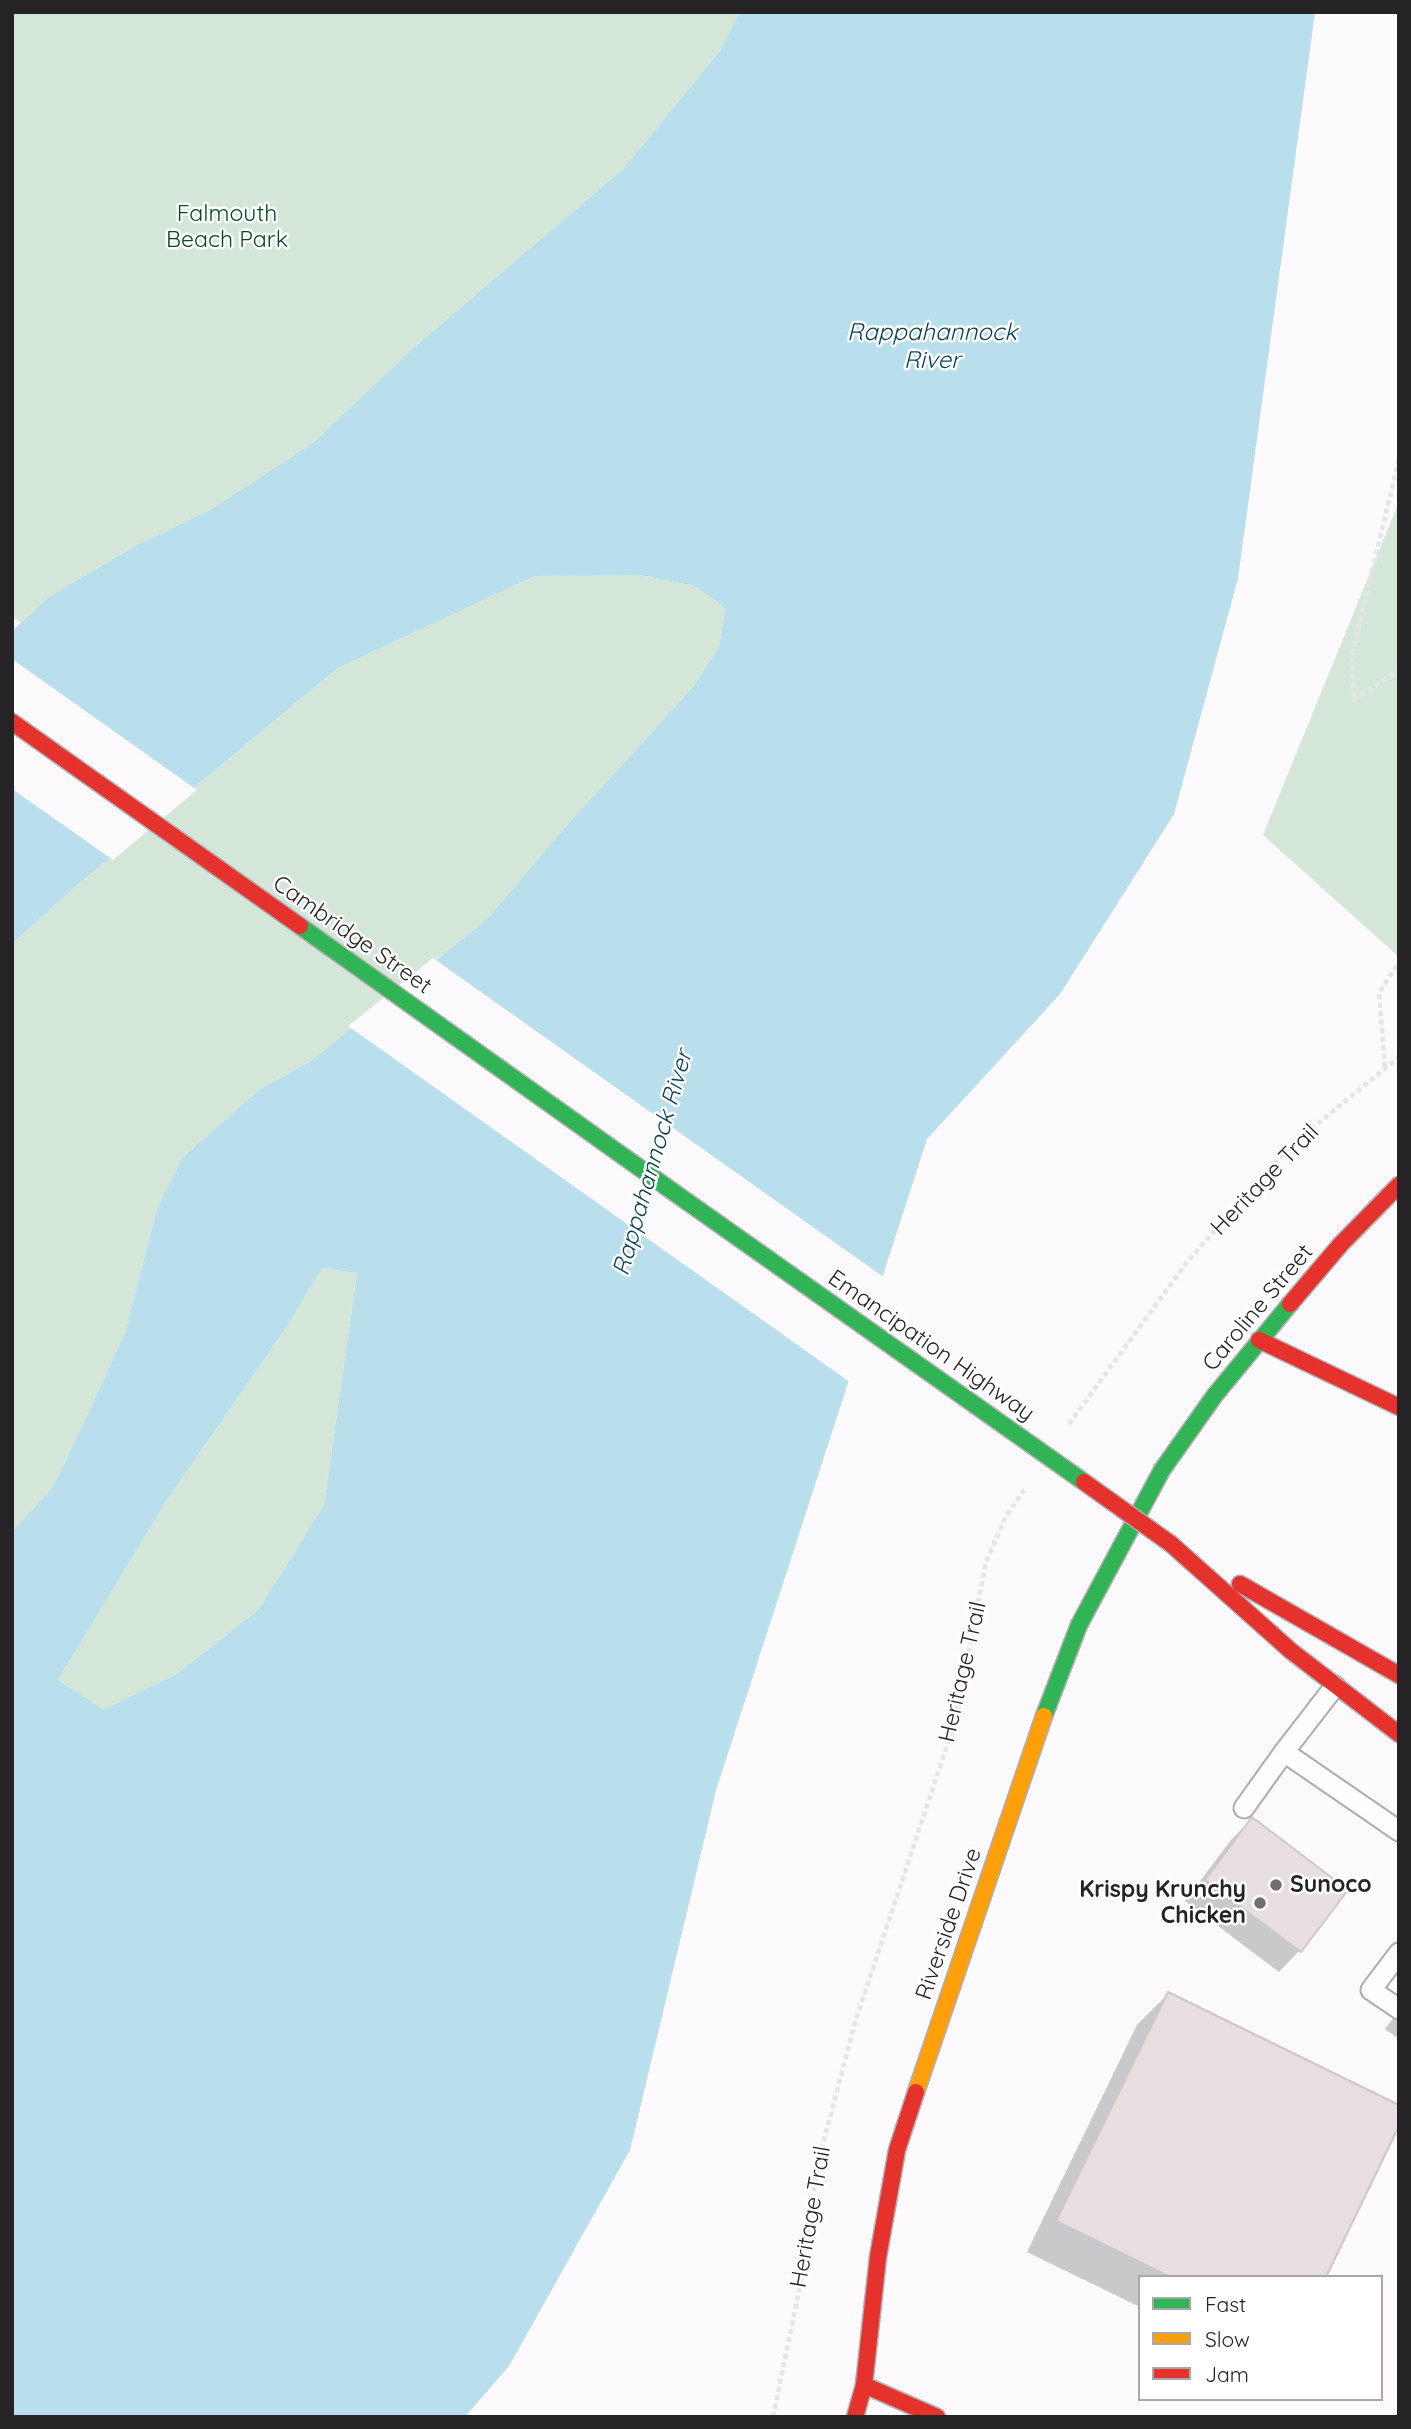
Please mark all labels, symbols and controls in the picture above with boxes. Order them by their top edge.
park label: Falmouth Beach Park [166,200,288,254]
water label: Rappahannock River [847,319,1017,375]
street label: Cambridge Street [267,870,437,1000]
water label: Rappahannock River [607,1047,699,1279]
street label: Heritage Trail [1205,1119,1325,1241]
street label: Caroline Street [1197,1239,1319,1377]
street label: Emancipation Highway [823,1264,1039,1428]
street label: Heritage Trail [933,1599,993,1745]
street label: Riverside Drive [910,1845,988,2003]
place label: Sunoco [1290,1871,1372,1899]
place label: Krispy Krunchy Chicken [1079,1876,1246,1930]
marker: Sunoco [1268,1877,1284,1893]
marker: Krispy Krunchy Chicken [1252,1895,1268,1911]
street label: Heritage Trail [785,2144,837,2290]
legend [1138,2275,1383,2401]
text: Fast [1205,2291,1246,2317]
text: Slow [1205,2326,1250,2352]
text: Jam [1205,2361,1249,2387]

